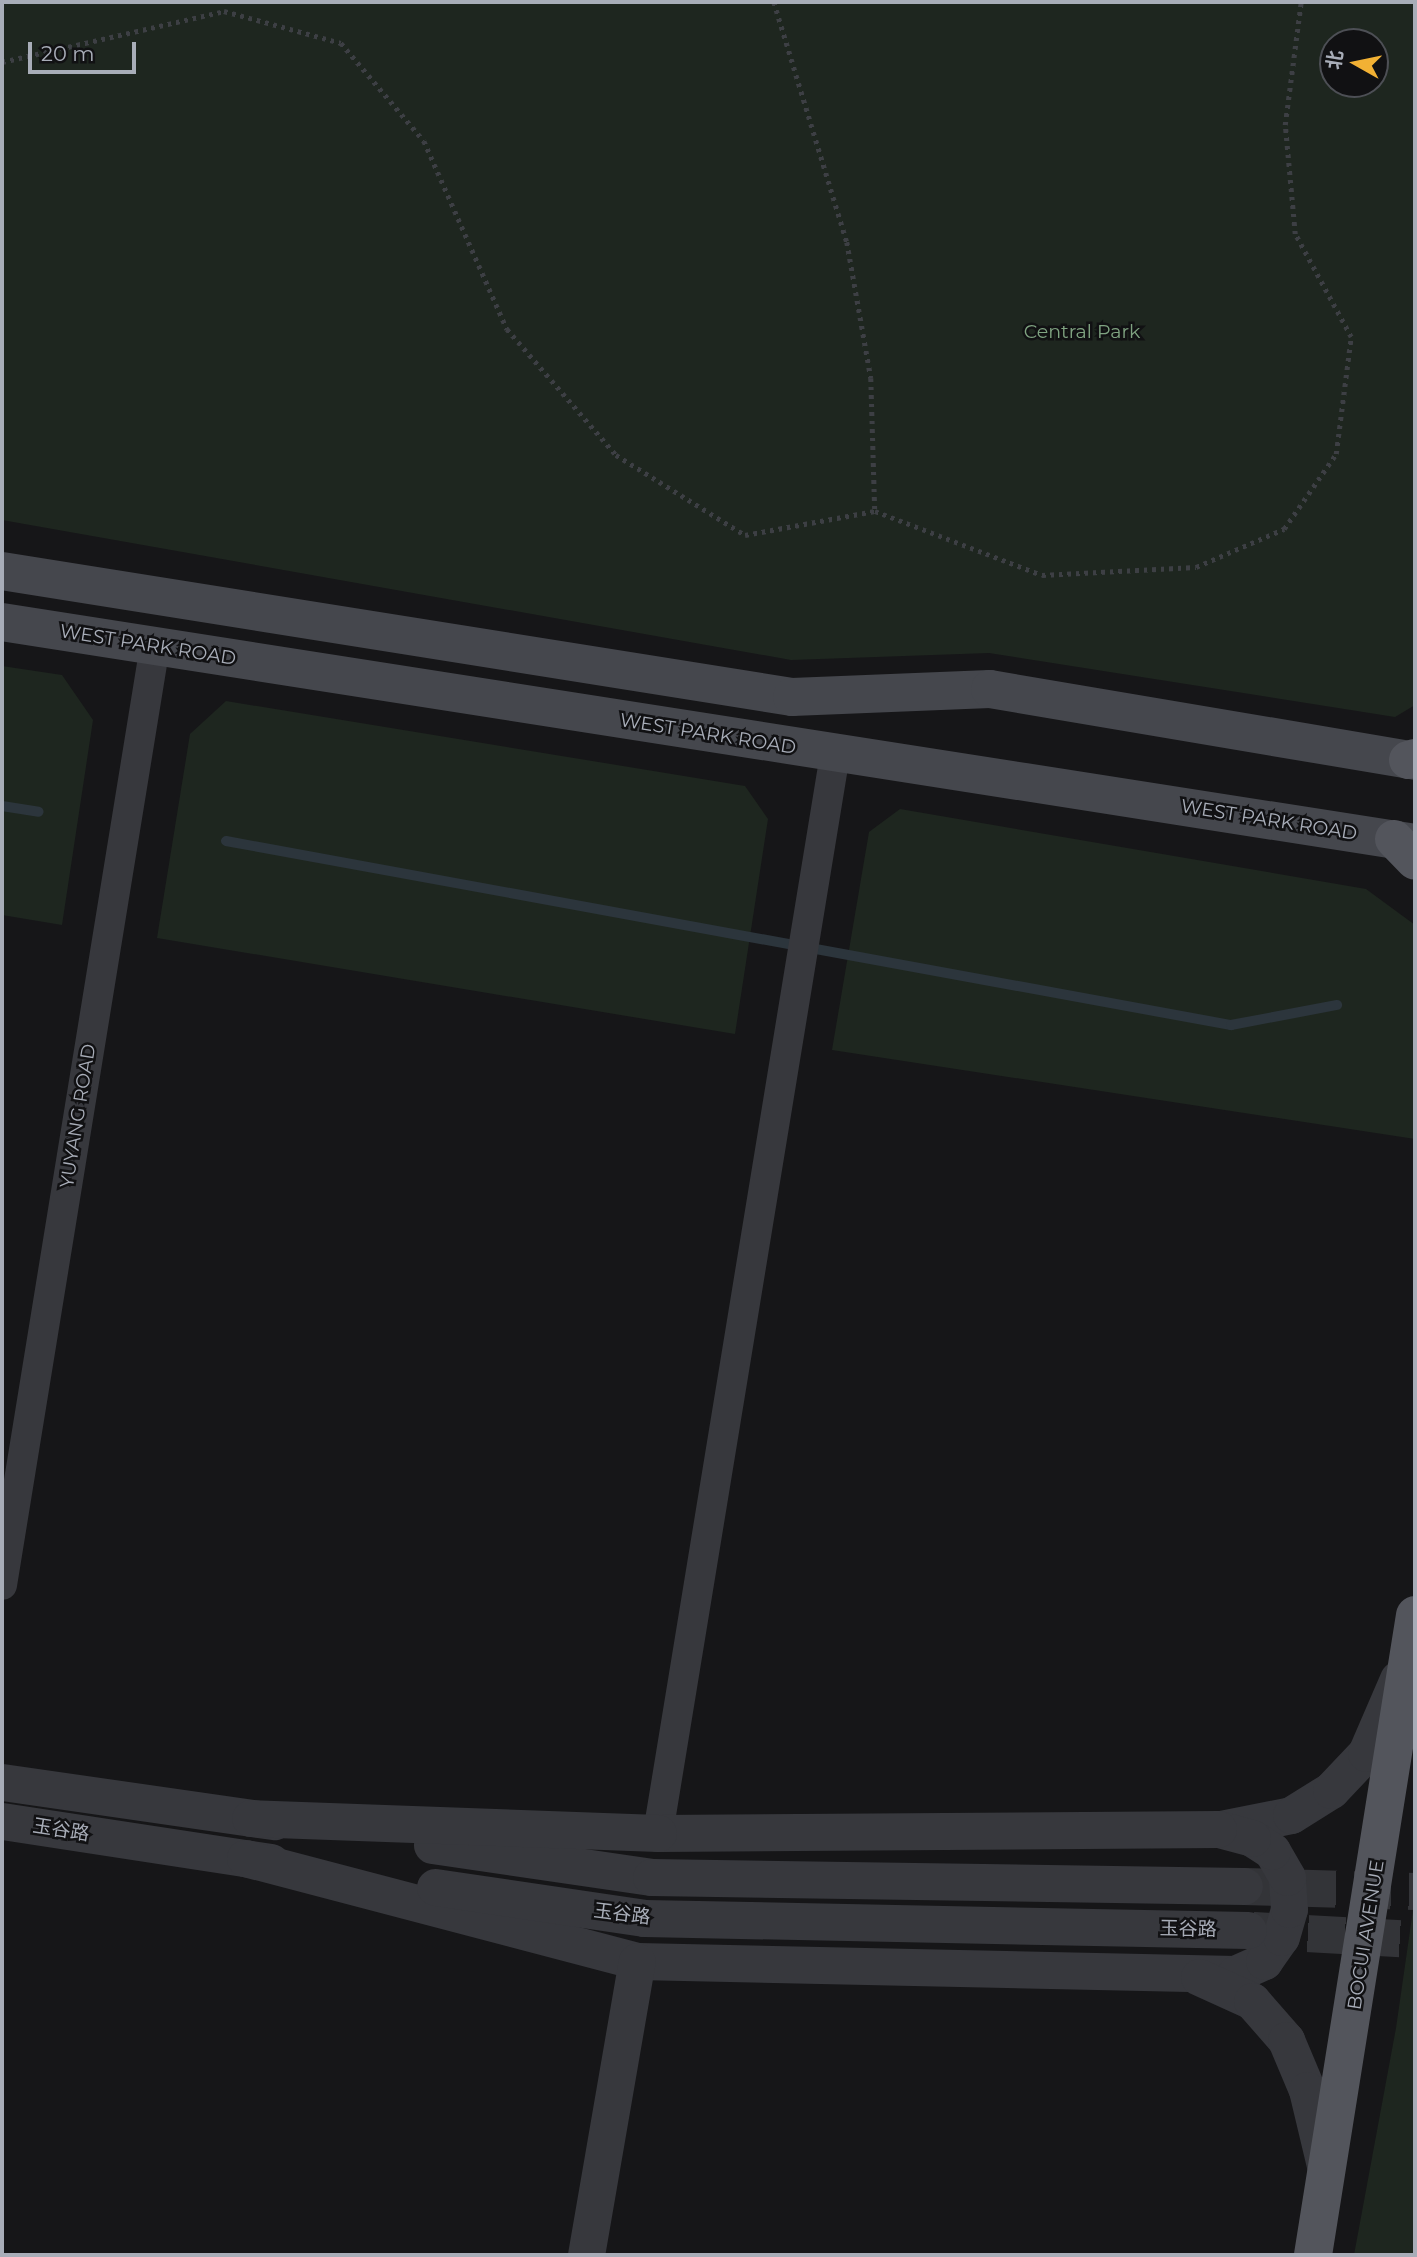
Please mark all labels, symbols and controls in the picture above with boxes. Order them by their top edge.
scale bar [32,28,140,72]
north arrow [1319,28,1389,98]
text: 20 m [41,41,95,66]
text: 北 [1322,49,1348,71]
park label: Central Park [1024,321,1140,343]
street label: WEST PARK ROAD [58,620,238,670]
street label: WEST PARK ROAD [618,709,798,759]
street label: WEST PARK ROAD [1179,795,1359,845]
street label: YUYANG ROAD [55,1042,101,1190]
street label: 玉谷路 [31,1814,91,1846]
street label: BOCUI AVENUE [1343,1858,1389,2012]
street label: 玉谷路 [592,1899,652,1929]
street label: 玉谷路 [1159,1917,1217,1941]

